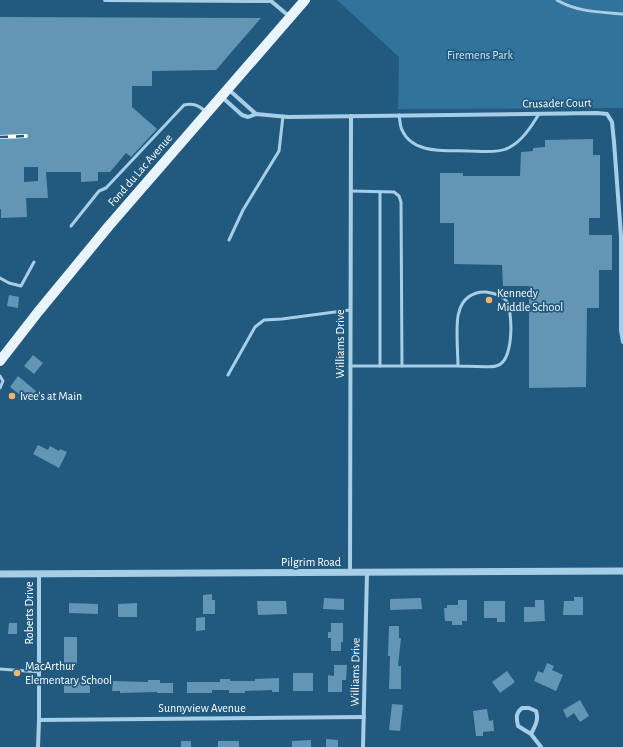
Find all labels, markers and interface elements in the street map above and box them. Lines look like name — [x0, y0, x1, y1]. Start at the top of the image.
park label: Firemens Park — [447, 49, 514, 61]
street label: Crusader Court — [522, 96, 592, 110]
street label: Fond du Lac Avenue — [106, 132, 174, 208]
place label: Kennedy Middle School — [497, 287, 563, 313]
marker: Kennedy Middle School — [484, 295, 494, 305]
street label: Williams Drive — [334, 310, 346, 378]
place label: Ivee's at Main — [20, 390, 82, 402]
marker: Ivee's at Main — [7, 391, 17, 401]
street label: Pilgrim Road — [281, 556, 341, 568]
street label: Roberts Drive — [23, 582, 35, 644]
street label: Williams Drive — [348, 637, 362, 707]
place label: MacArthur Elementary School — [25, 660, 112, 687]
marker: MacArthur Elementary School — [12, 668, 22, 678]
street label: Sunnyview Avenue — [158, 702, 246, 715]

